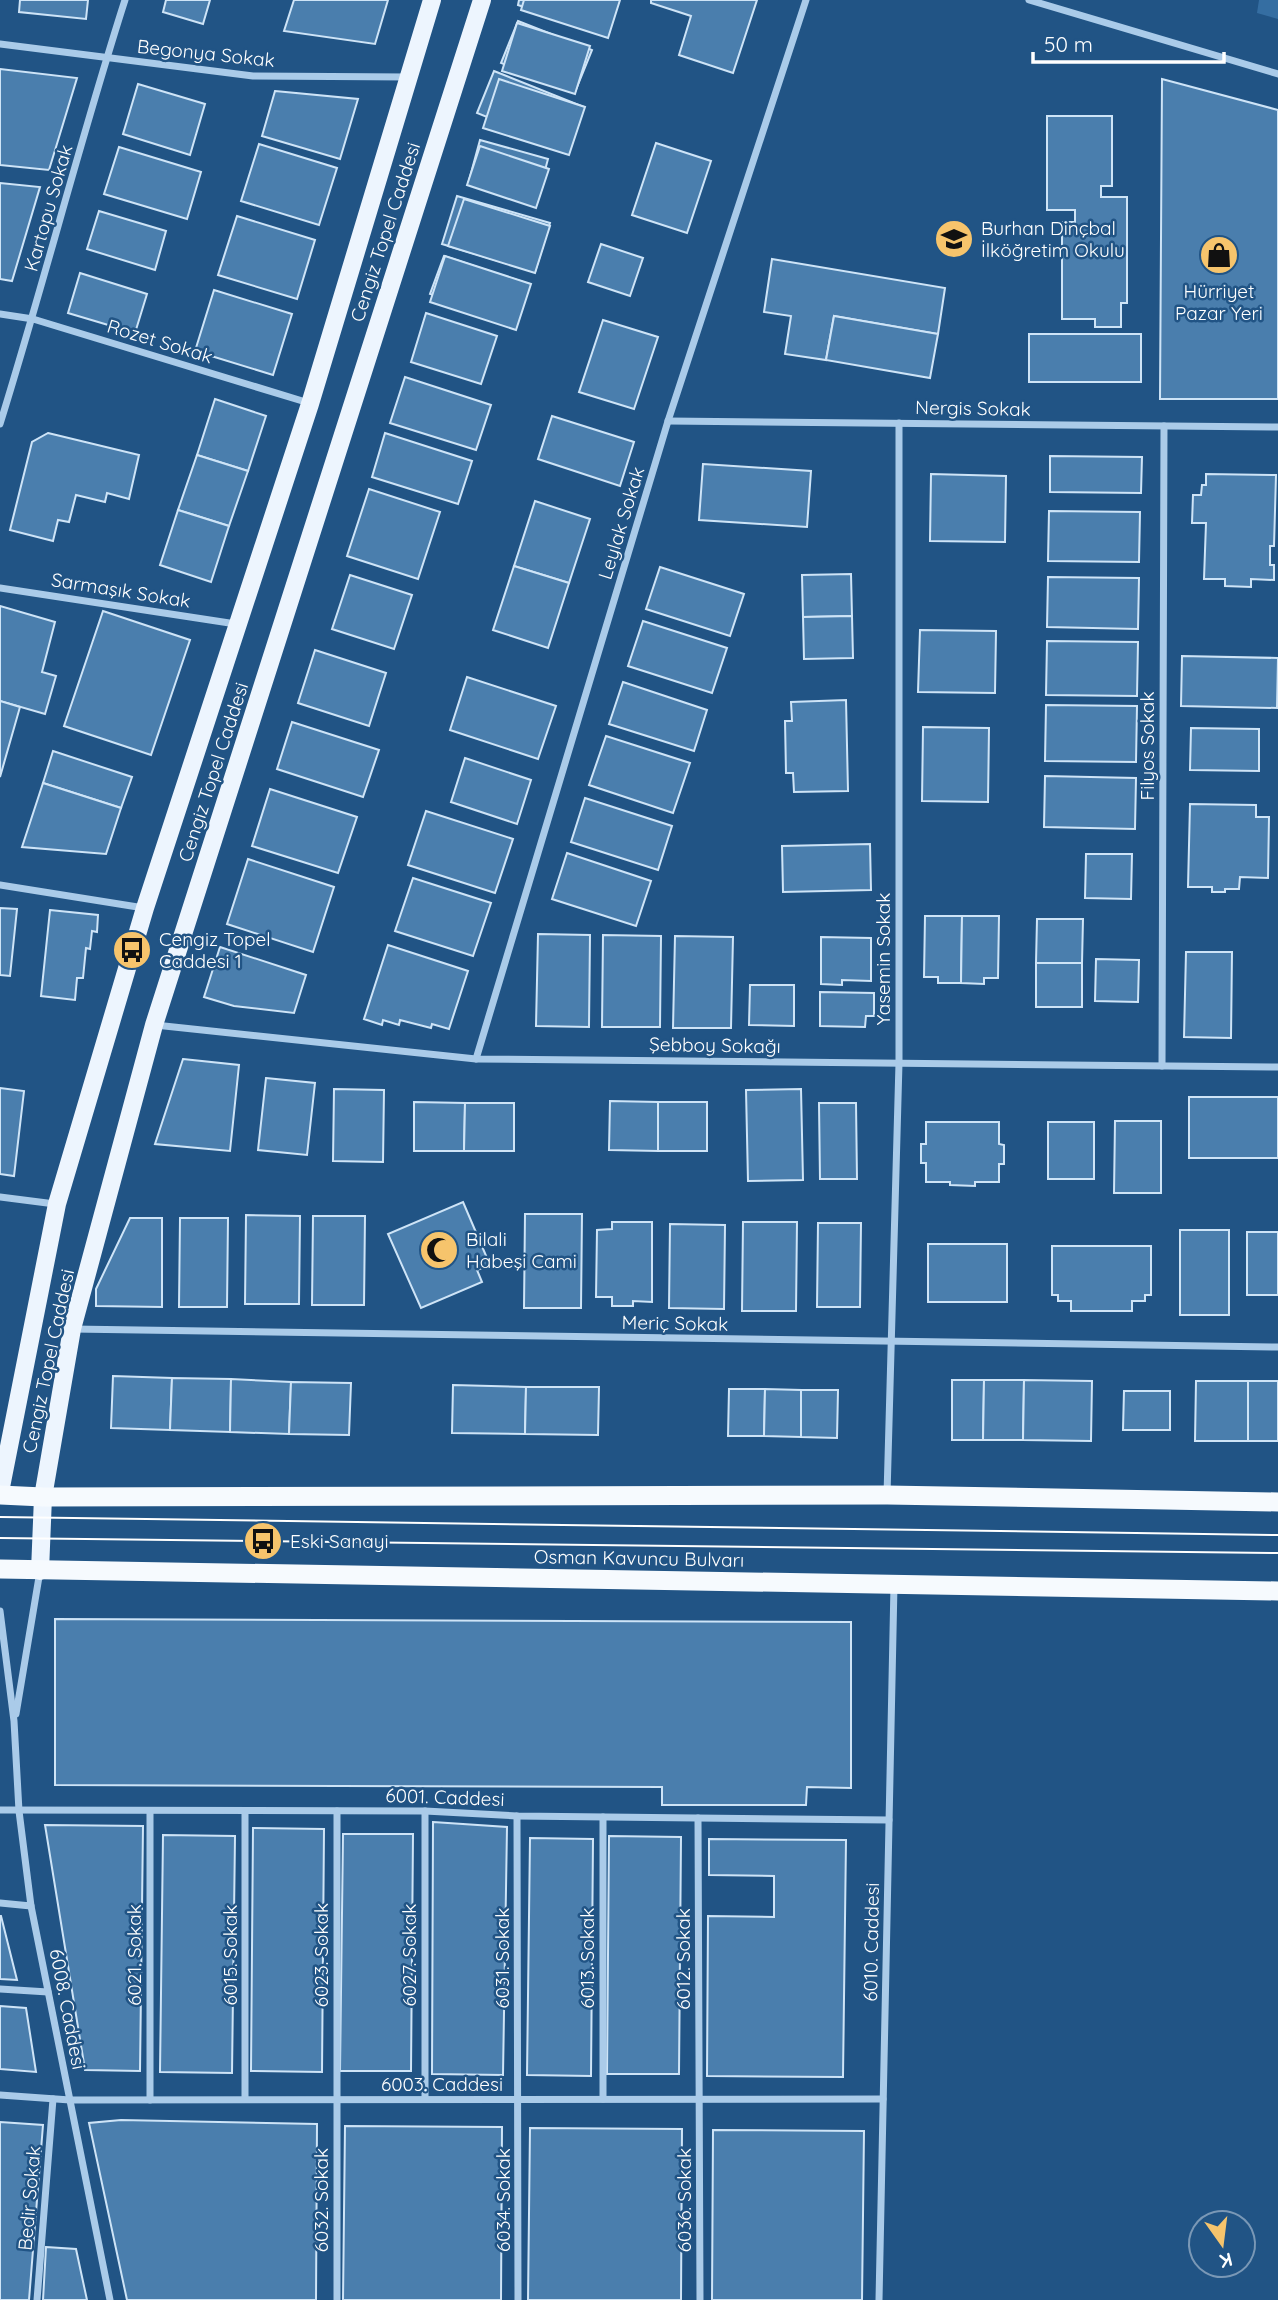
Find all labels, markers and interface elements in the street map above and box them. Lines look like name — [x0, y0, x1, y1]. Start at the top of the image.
scale bar — [1033, 21, 1224, 65]
text: 50 m — [1044, 31, 1093, 57]
street label: Begonya Sokak — [136, 34, 276, 72]
street label: Cengiz Topel Caddesi — [345, 139, 425, 325]
street label: Kartopu Sokak — [18, 142, 78, 274]
place label: Burhan Dinçbal İlköğretim Okulu — [981, 216, 1125, 262]
school or university icon: Burhan Dinçbal İlköğretim Okulu — [933, 218, 975, 260]
shop icon: Hürriyet Pazar Yeri — [1198, 234, 1240, 276]
place label: Hürriyet Pazar Yeri — [1175, 279, 1263, 325]
street label: Rozet Sokak — [104, 314, 216, 368]
street label: Nergis Sokak — [915, 395, 1031, 421]
street label: Leylak Sokak — [592, 464, 650, 582]
street label: Sarmaşık Sokak — [50, 567, 192, 613]
street label: Cengiz Topel Caddesi — [173, 679, 253, 865]
street label: Filyos Sokak — [1135, 691, 1159, 801]
street label: Yasemin Sokak — [871, 893, 895, 1025]
place label: Cengiz Topel Caddesi 1 — [159, 927, 271, 973]
bus stop icon: Cengiz Topel Caddesi 1 — [111, 929, 153, 971]
street label: Şebboy Sokağı — [649, 1032, 781, 1058]
place label: Bilali Habeşi Cami — [466, 1227, 577, 1273]
mosque icon: Bilali Habeşi Cami — [418, 1229, 460, 1271]
street label: Cengiz Topel Caddesi — [17, 1267, 79, 1455]
street label: Meriç Sokak — [621, 1310, 729, 1336]
bus stop icon: Eski Sanayi — [242, 1520, 284, 1562]
place label: Eski Sanayi — [290, 1529, 389, 1553]
street label: Osman Kavuncu Bulvarı — [534, 1544, 744, 1572]
street label: 6001. Caddesi — [385, 1783, 505, 1811]
street label: 6010. Caddesi — [858, 1882, 884, 2002]
street label: 6023. Sokak — [309, 1903, 333, 2007]
street label: 6021. Sokak — [122, 1904, 146, 2006]
street label: 6027. Sokak — [397, 1904, 421, 2006]
street label: 6015. Sokak — [218, 1905, 242, 2006]
street label: 6031. Sokak — [490, 1907, 514, 2009]
street label: 6013. Sokak — [575, 1907, 599, 2009]
street label: 6012. Sokak — [671, 1908, 695, 2010]
street label: 6008. Caddesi — [45, 1947, 91, 2071]
street label: 6003. Caddesi — [381, 2072, 503, 2096]
street label: Bedir Sokak — [12, 2145, 46, 2251]
street label: 6032. Sokak — [309, 2148, 333, 2252]
street label: 6034. Sokak — [491, 2148, 515, 2252]
street label: 6036. Sokak — [672, 2148, 696, 2252]
north arrow — [1187, 2209, 1257, 2279]
text: K — [1217, 2247, 1235, 2274]

